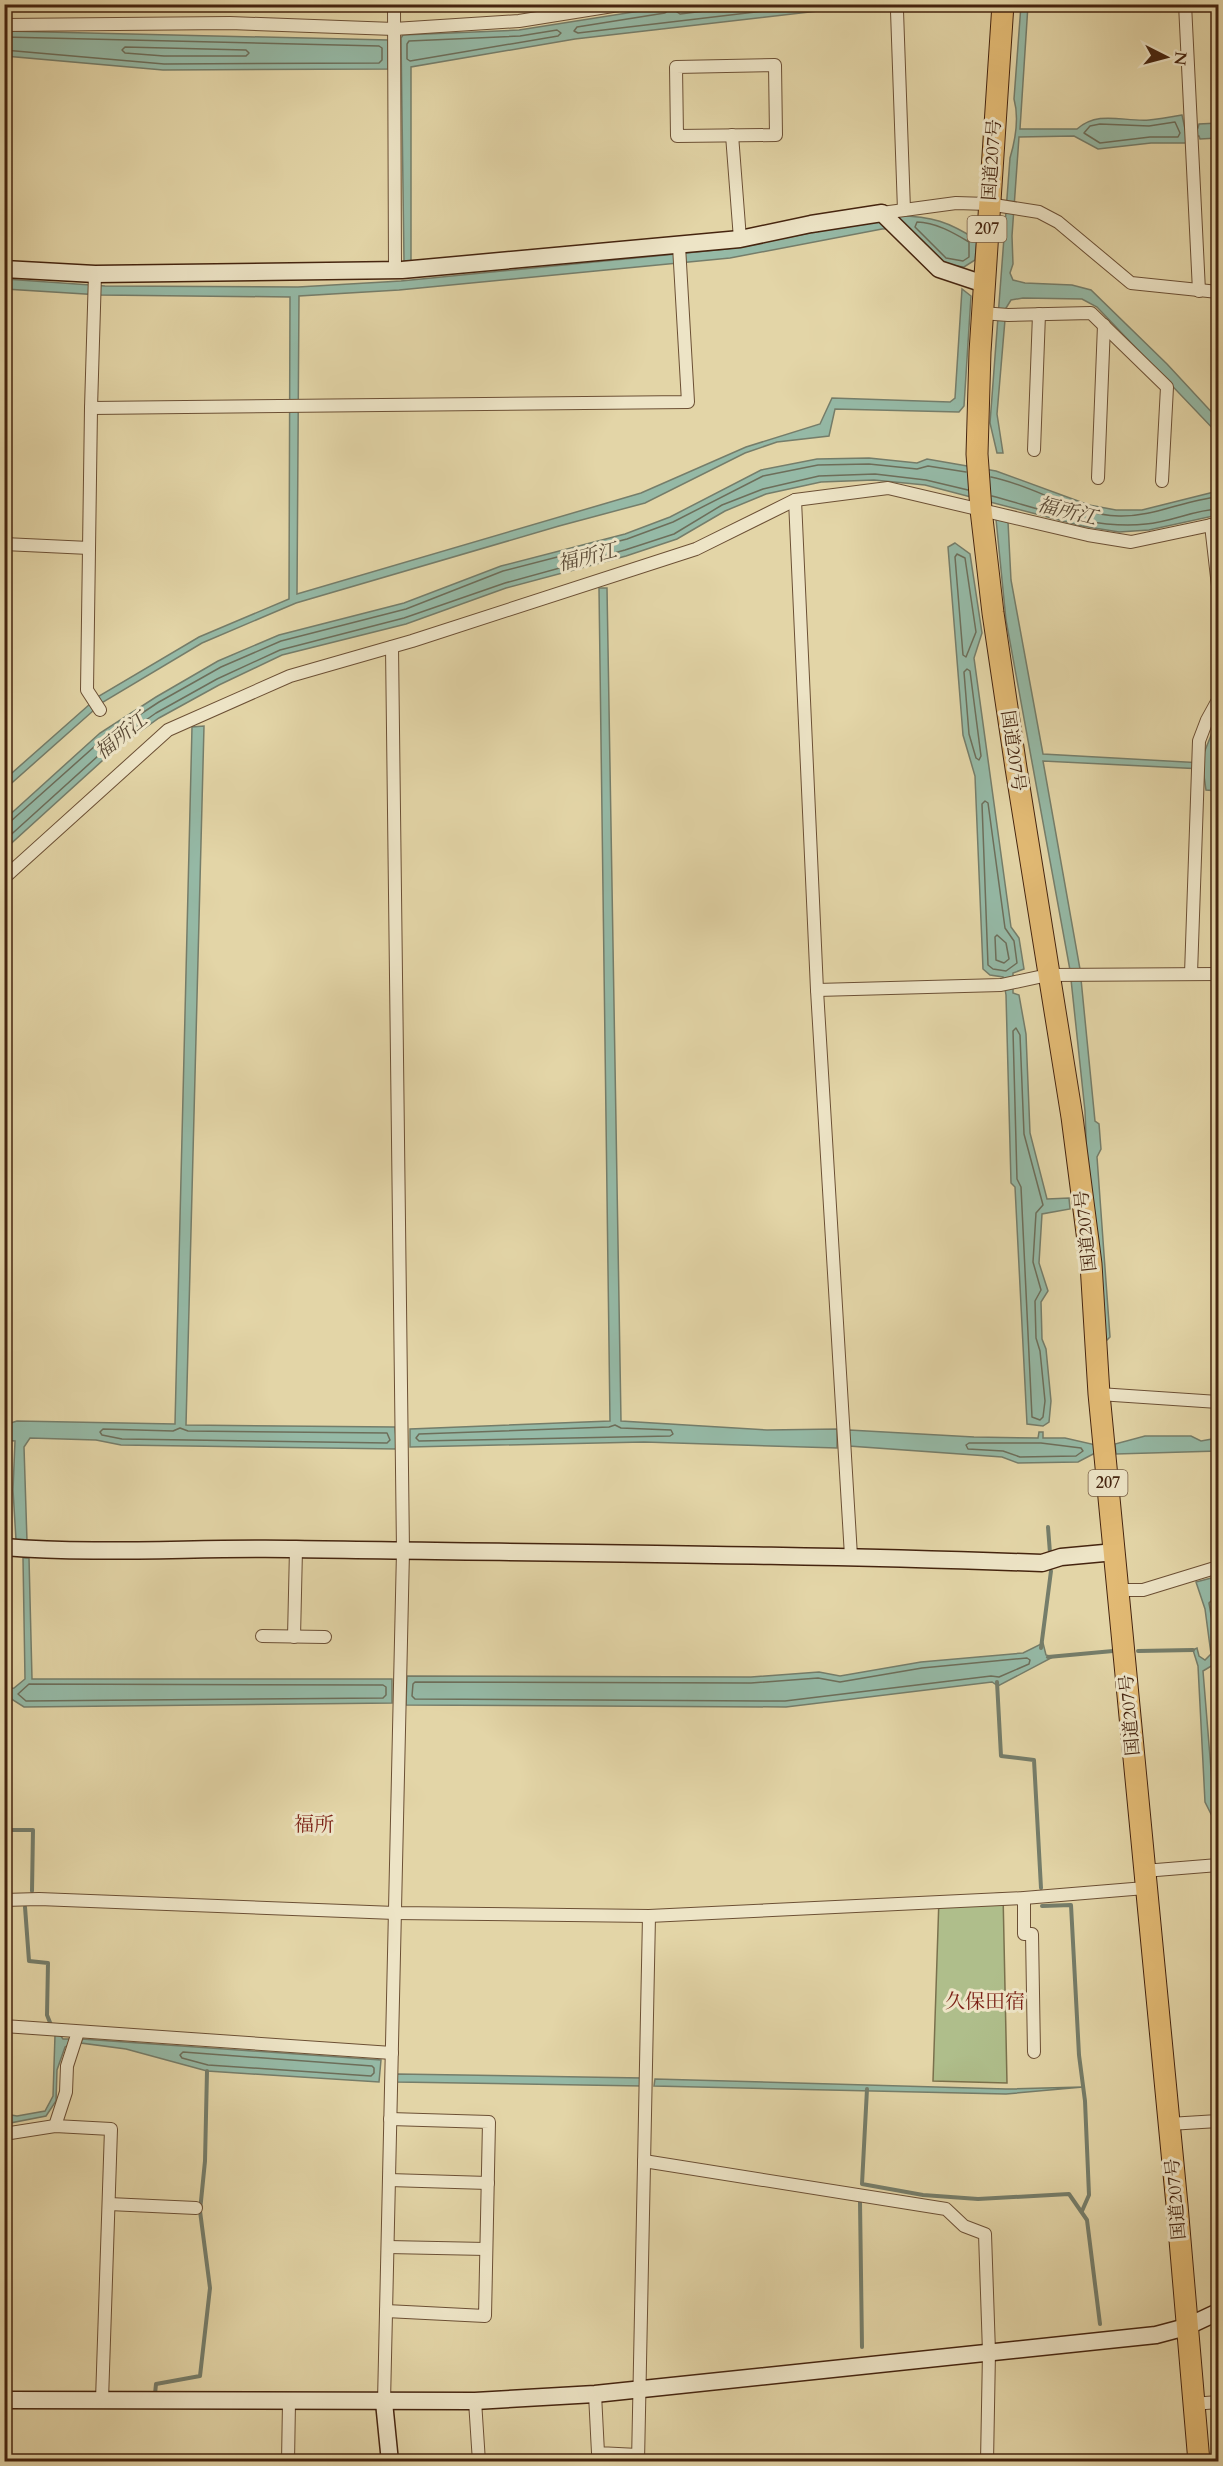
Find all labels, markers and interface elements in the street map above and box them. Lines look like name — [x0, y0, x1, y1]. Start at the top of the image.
north arrow — [1136, 27, 1196, 87]
text: N — [1168, 50, 1192, 67]
street label: 国道207号 — [977, 118, 1007, 202]
road number: 207 — [968, 216, 1006, 242]
water label: 福所江 — [1035, 491, 1102, 532]
water label: 福所江 — [555, 536, 622, 577]
water label: 福所江 — [89, 705, 155, 765]
street label: 国道207号 — [995, 709, 1031, 793]
street label: 国道207号 — [1069, 1189, 1103, 1273]
road number: 207 — [1088, 1470, 1128, 1496]
street label: 国道207号 — [1114, 1673, 1146, 1757]
district label: 福所 — [294, 1811, 334, 1838]
district label: 久保田宿 — [945, 1988, 1025, 2015]
street label: 国道207号 — [1160, 2157, 1192, 2241]

